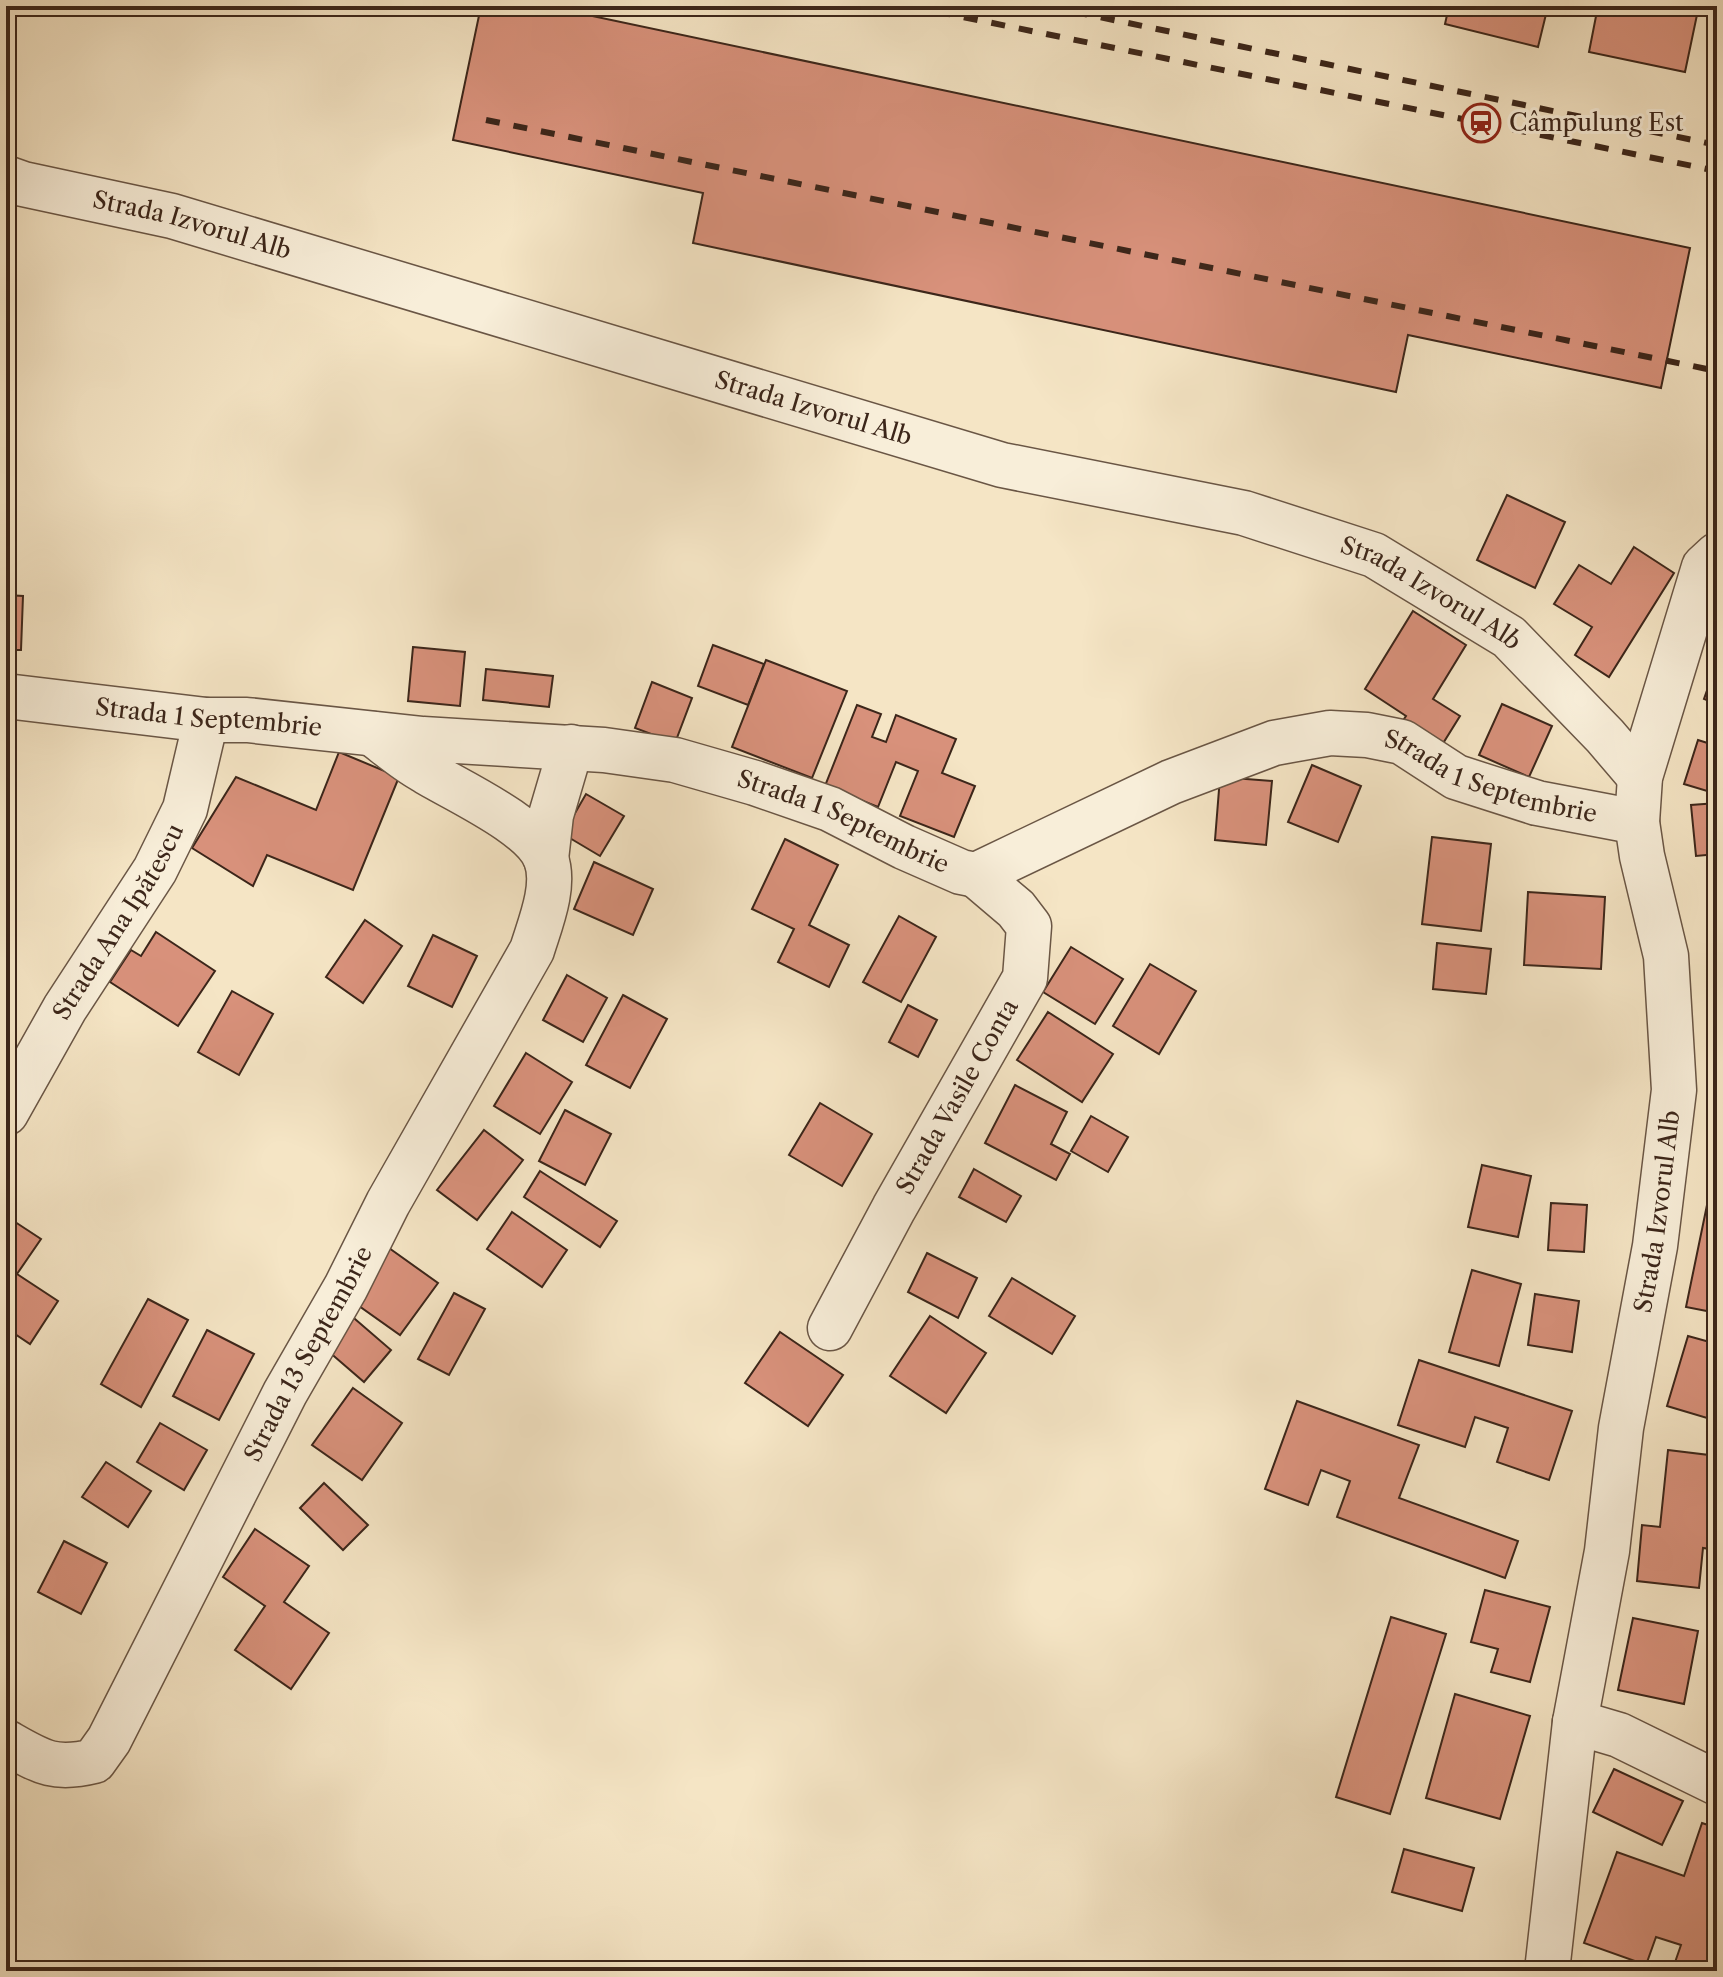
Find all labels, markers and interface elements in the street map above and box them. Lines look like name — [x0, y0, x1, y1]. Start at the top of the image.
station icon: Câmpulung Est — [1460, 102, 1502, 144]
place label: Câmpulung Est — [1509, 108, 1684, 137]
street label: Strada Izvorul Alb — [90, 184, 295, 265]
street label: Strada Izvorul Alb — [711, 365, 916, 451]
street label: Strada Izvorul Alb — [1337, 530, 1528, 655]
street label: Strada 1 Septembrie — [94, 692, 324, 742]
street label: Strada 1 Septembrie — [1382, 724, 1600, 828]
street label: Strada 1 Septembrie — [734, 764, 954, 879]
street label: Strada Ana Ipătescu — [46, 819, 190, 1025]
street label: Strada Vasile Conta — [890, 993, 1024, 1199]
street label: Strada Izvorul Alb — [1628, 1108, 1685, 1315]
street label: Strada 13 Septembrie — [238, 1241, 378, 1466]

